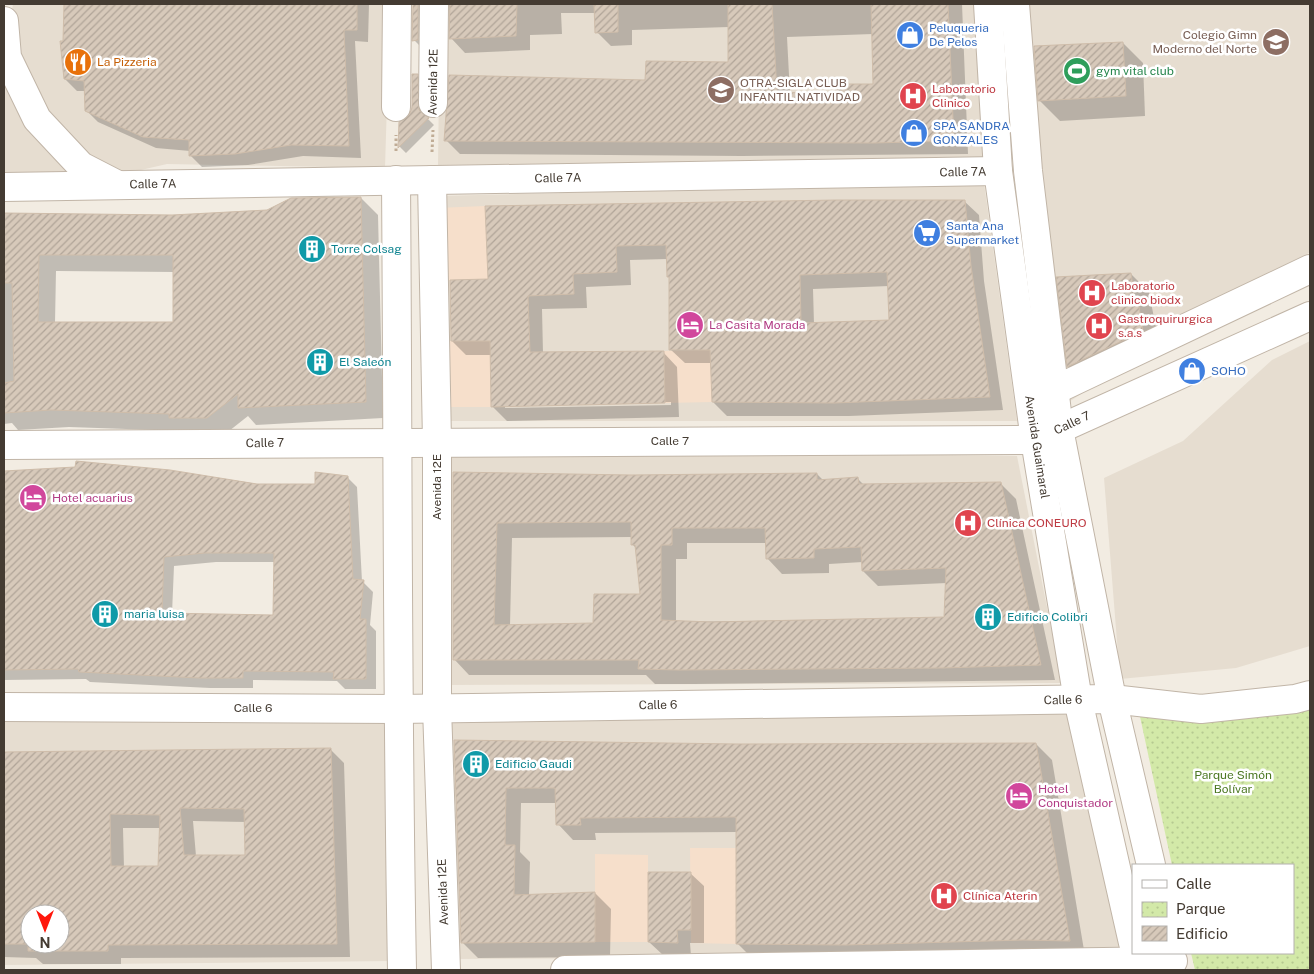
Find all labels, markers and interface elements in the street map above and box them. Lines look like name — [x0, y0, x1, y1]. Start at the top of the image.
shop icon: Peluqueria De Pelos — [895, 20, 925, 50]
place label: Peluqueria De Pelos — [929, 21, 989, 49]
school or university icon: Colegio Gimn Moderno del Norte — [1261, 27, 1291, 57]
place label: Colegio Gimn Moderno del Norte — [1153, 28, 1257, 56]
restaurant icon: La Pizzeria — [63, 47, 93, 77]
street label: Avenida 12E — [425, 49, 441, 115]
place label: La Pizzeria — [97, 55, 157, 69]
sports icon: gym vital club — [1062, 56, 1092, 86]
place label: gym vital club — [1096, 64, 1174, 78]
school or university icon: OTRA-SIGLA CLUB INFANTIL NATIVIDAD — [706, 75, 736, 105]
place label: OTRA-SIGLA CLUB INFANTIL NATIVIDAD — [740, 76, 860, 104]
hospital icon: Laboratorio Clinico — [898, 81, 928, 111]
place label: Laboratorio Clinico — [932, 82, 996, 110]
shop icon: SPA SANDRA GONZALES — [899, 118, 929, 148]
place label: SPA SANDRA GONZALES — [933, 119, 1010, 147]
street label: Calle 7A — [939, 165, 987, 179]
street label: Calle 7A — [534, 171, 582, 185]
street label: Calle 7A — [129, 177, 177, 191]
supermarket icon: Santa Ana Supermarket — [912, 218, 942, 248]
place label: Santa Ana Supermarket — [946, 219, 1019, 247]
building icon: Torre Colsag — [297, 234, 327, 264]
place label: Torre Colsag — [331, 242, 402, 256]
hospital icon: Laboratorio clinico biodx — [1077, 278, 1107, 308]
place label: Laboratorio clinico biodx — [1111, 279, 1181, 307]
hotel icon: La Casita Morada — [675, 310, 705, 340]
hospital icon: Gastroquirurgica s.a.s — [1084, 311, 1114, 341]
place label: Gastroquirurgica s.a.s — [1118, 312, 1212, 340]
place label: La Casita Morada — [709, 318, 806, 332]
building icon: El Saleón — [305, 347, 335, 377]
place label: El Saleón — [339, 355, 391, 369]
shop icon: SOHO — [1177, 356, 1207, 386]
place label: SOHO — [1211, 364, 1246, 378]
street label: Avenida Guaimaral — [1022, 394, 1052, 500]
street label: Calle 7 — [1052, 409, 1092, 437]
street label: Calle 7 — [651, 434, 689, 448]
street label: Calle 7 — [246, 436, 284, 450]
street label: Avenida 12E — [430, 454, 444, 520]
hotel icon: Hotel acuarius — [18, 483, 48, 513]
place label: Hotel acuarius — [52, 491, 133, 505]
hospital icon: Clínica CONEURO — [953, 508, 983, 538]
place label: Clínica CONEURO — [987, 516, 1087, 530]
building icon: maria luisa — [90, 599, 120, 629]
building icon: Edificio Colibri — [973, 602, 1003, 632]
place label: maria luisa — [124, 607, 184, 621]
place label: Edificio Colibri — [1007, 610, 1088, 624]
street label: Calle 6 — [1044, 693, 1082, 707]
street label: Calle 6 — [639, 698, 677, 712]
street label: Calle 6 — [234, 701, 272, 715]
building icon: Edificio Gaudi — [461, 749, 491, 779]
place label: Edificio Gaudi — [495, 757, 572, 771]
park label: Parque Simón Bolívar — [1194, 768, 1272, 796]
hotel icon: Hotel Conquistador — [1004, 781, 1034, 811]
place label: Hotel Conquistador — [1038, 782, 1113, 810]
street label: Avenida 12E — [435, 858, 451, 926]
legend — [1132, 864, 1294, 954]
text: Calle — [1176, 875, 1212, 892]
hospital icon: Clínica Aterin — [929, 881, 959, 911]
place label: Clínica Aterin — [963, 889, 1038, 903]
text: Parque — [1176, 900, 1226, 917]
north arrow — [20, 904, 70, 954]
text: Edificio — [1176, 925, 1228, 942]
text: N — [40, 934, 50, 950]

